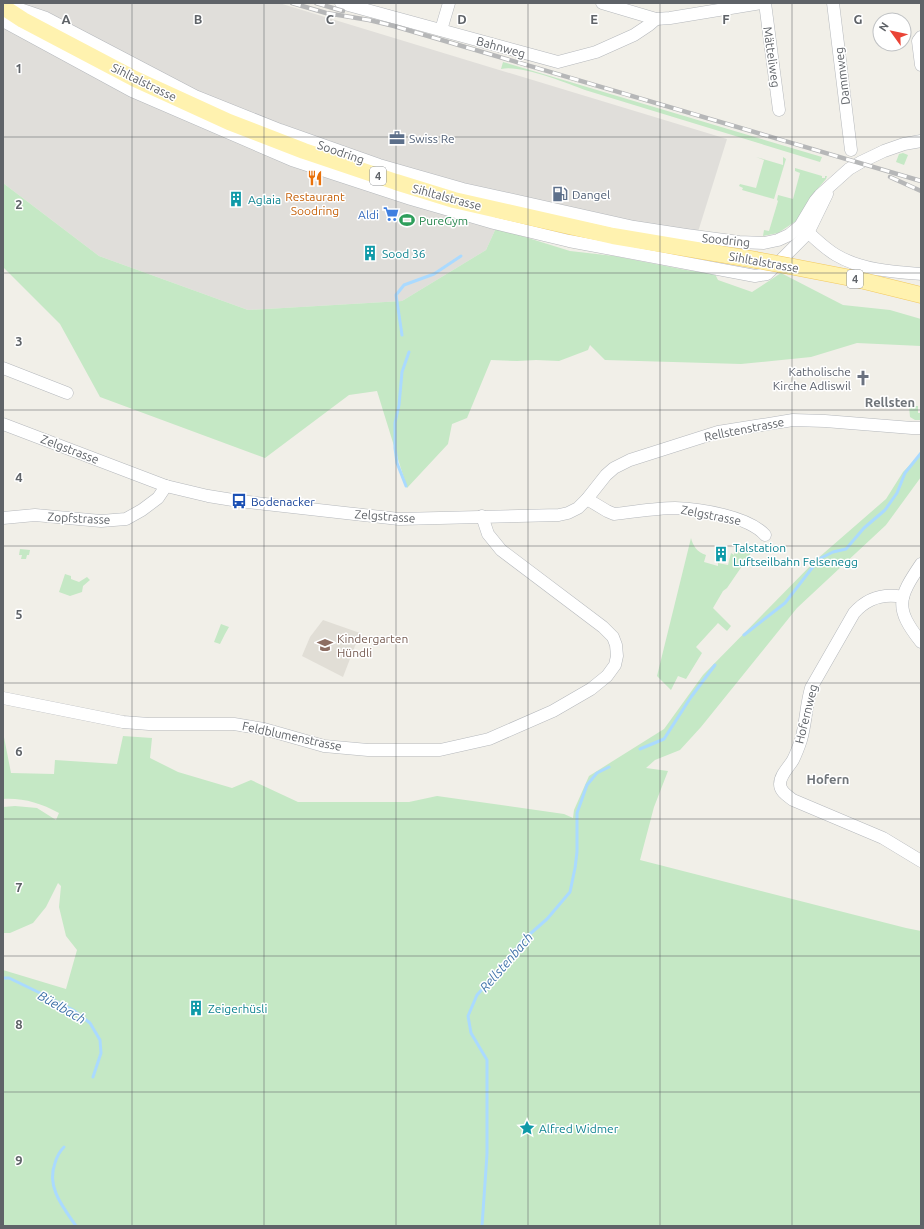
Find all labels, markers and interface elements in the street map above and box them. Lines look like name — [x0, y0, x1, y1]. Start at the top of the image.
text: A — [61, 12, 71, 26]
text: B — [194, 12, 203, 26]
text: C — [326, 12, 335, 26]
text: D — [457, 12, 467, 26]
text: E — [590, 12, 598, 26]
text: F — [722, 12, 730, 26]
text: G — [854, 12, 863, 26]
north arrow — [872, 12, 912, 52]
text: N — [876, 20, 891, 33]
street label: Mätteliweg — [761, 26, 783, 88]
street label: Bahnweg — [475, 34, 527, 60]
street label: Dammweg — [832, 46, 852, 106]
text: 1 — [15, 61, 23, 75]
street label: Sihltalstrasse — [109, 61, 179, 103]
office icon: Swiss Re — [388, 129, 406, 147]
place label: Swiss Re — [409, 132, 455, 145]
street label: Soodring — [316, 138, 366, 166]
road number: 4 — [370, 167, 386, 185]
restaurant icon: Restaurant Soodring — [306, 169, 324, 187]
street label: Sihltalstrasse — [411, 182, 483, 212]
fuel station icon: Dangel — [551, 185, 569, 203]
place label: Dangel — [572, 188, 610, 201]
building icon: Aglaia — [227, 190, 245, 208]
place label: Restaurant Soodring — [285, 190, 345, 217]
place label: Aglaia — [248, 193, 281, 206]
text: 2 — [15, 197, 23, 211]
supermarket icon: Aldi — [382, 205, 400, 223]
place label: Aldi — [358, 208, 379, 221]
sports icon: PureGym — [398, 211, 416, 229]
place label: PureGym — [419, 214, 468, 227]
street label: Soodring — [701, 231, 751, 249]
building icon: Sood 36 — [361, 244, 379, 262]
place label: Sood 36 — [382, 247, 426, 260]
street label: Sihltalstrasse — [728, 249, 800, 275]
road number: 4 — [847, 270, 863, 288]
text: 3 — [15, 334, 23, 348]
place label: Katholische Kirche Adliswil — [773, 365, 851, 392]
church icon: Katholische Kirche Adliswil — [854, 369, 872, 387]
district label: Rellsten — [865, 395, 915, 409]
street label: Rellstenstrasse — [703, 415, 785, 443]
street label: Zelgstrasse — [39, 432, 101, 466]
text: 4 — [15, 470, 23, 484]
bus stop icon: Bodenacker — [230, 492, 248, 510]
place label: Bodenacker — [251, 495, 315, 508]
street label: Zelgstrasse — [680, 503, 742, 527]
street label: Zelgstrasse — [354, 507, 416, 525]
street label: Zopfstrasse — [47, 510, 111, 526]
place label: Talstation Luftseilbahn Felsenegg — [733, 541, 858, 568]
building icon: Talstation Luftseilbahn Felsenegg — [712, 545, 730, 563]
text: 5 — [15, 607, 23, 621]
place label: Kindergarten Hündli — [337, 632, 408, 659]
school or university icon: Kindergarten Hündli — [316, 636, 334, 654]
street label: Hofernweg — [792, 683, 820, 745]
street label: Feldblumenstrasse — [241, 719, 343, 753]
text: 6 — [15, 744, 23, 758]
district label: Hofern — [807, 772, 849, 786]
text: 7 — [15, 880, 23, 894]
water label: Rellstenbach — [477, 930, 535, 994]
water label: Büelbach — [36, 988, 88, 1026]
building icon: Zeigerhüsli — [187, 999, 205, 1017]
place label: Zeigerhüsli — [208, 1002, 267, 1015]
text: 8 — [15, 1017, 23, 1031]
place icon: Alfred Widmer — [518, 1119, 536, 1137]
place label: Alfred Widmer — [539, 1122, 619, 1135]
text: 9 — [15, 1153, 23, 1167]

